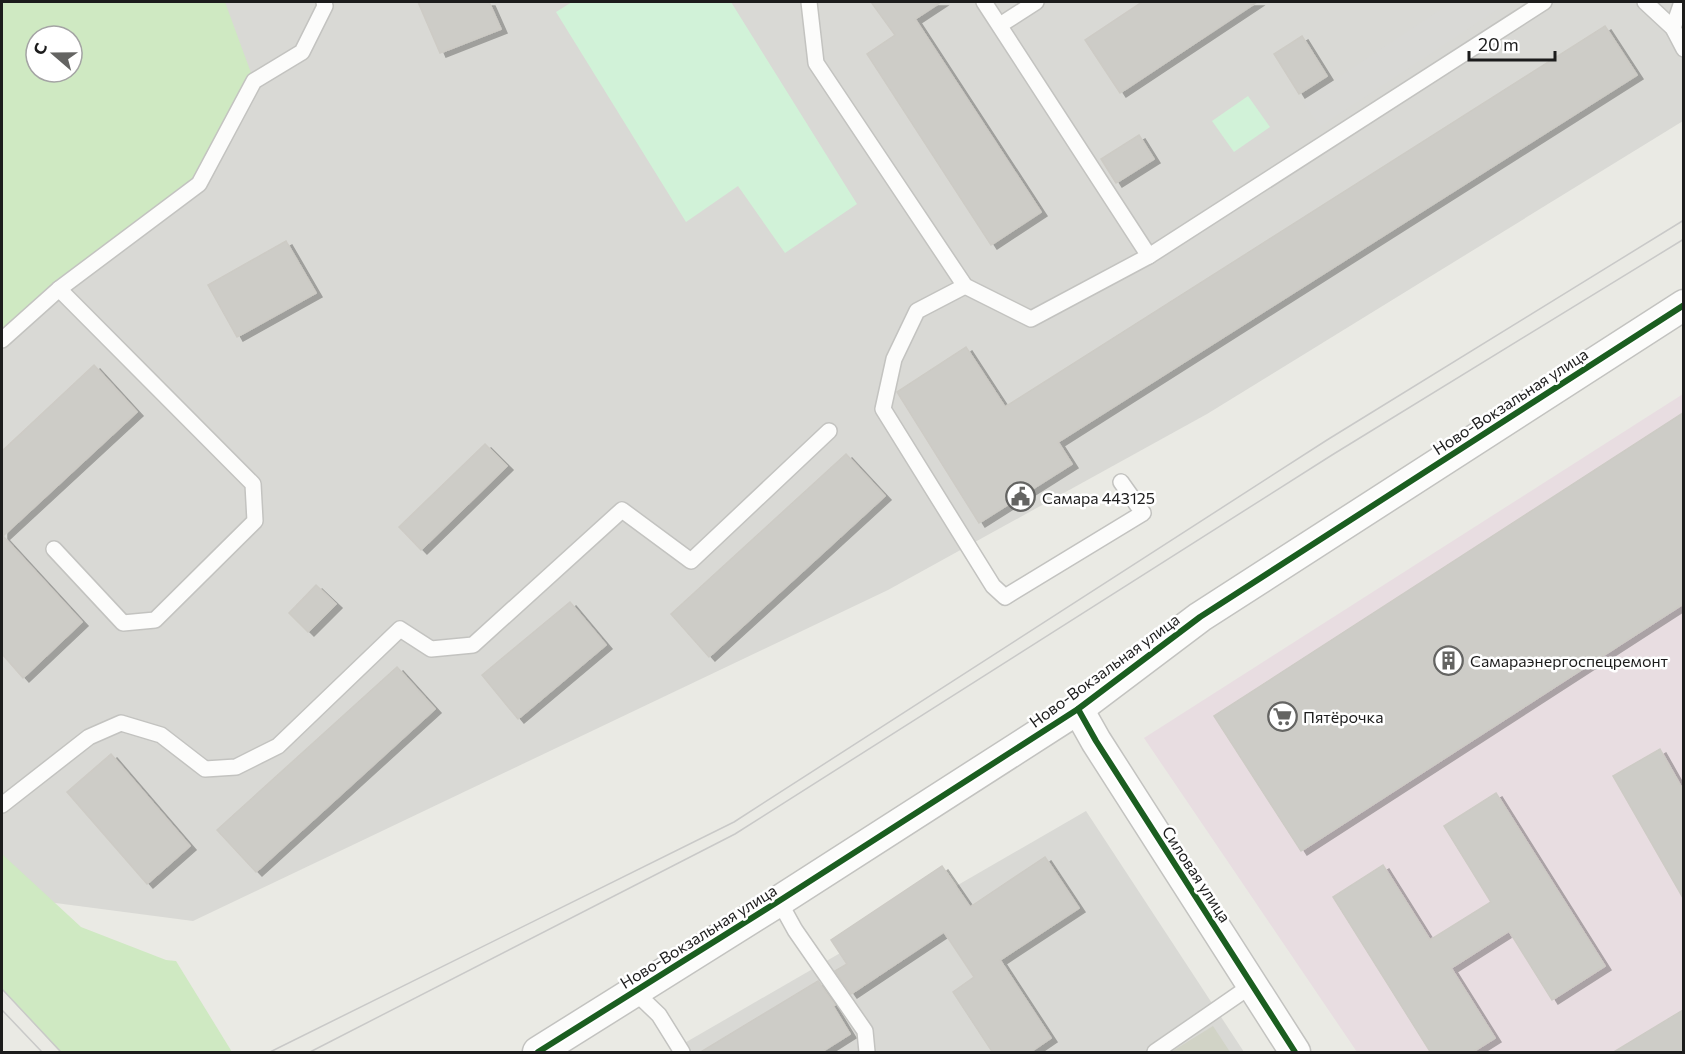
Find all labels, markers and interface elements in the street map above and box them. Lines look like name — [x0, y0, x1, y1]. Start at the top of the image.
north arrow — [24, 24, 84, 84]
scale bar — [1469, 24, 1554, 62]
text: 20 m — [1478, 33, 1519, 55]
text: С — [29, 40, 50, 57]
street label: Ново-Вокзальная улица — [1429, 344, 1591, 458]
public building icon: Самара 443125 — [1005, 481, 1037, 513]
place label: Самара 443125 — [1042, 488, 1155, 507]
street label: Ново-Вокзальная улица — [1025, 609, 1183, 731]
building icon: Самараэнергоспецремонт — [1433, 644, 1465, 676]
place label: Самараэнергоспецремонт — [1470, 651, 1669, 670]
supermarket icon: Пятёрочка — [1266, 700, 1298, 732]
place label: Пятёрочка — [1303, 707, 1383, 726]
street label: Силовая улица — [1159, 822, 1235, 926]
street label: Ново-Вокзальная улица — [616, 880, 780, 992]

